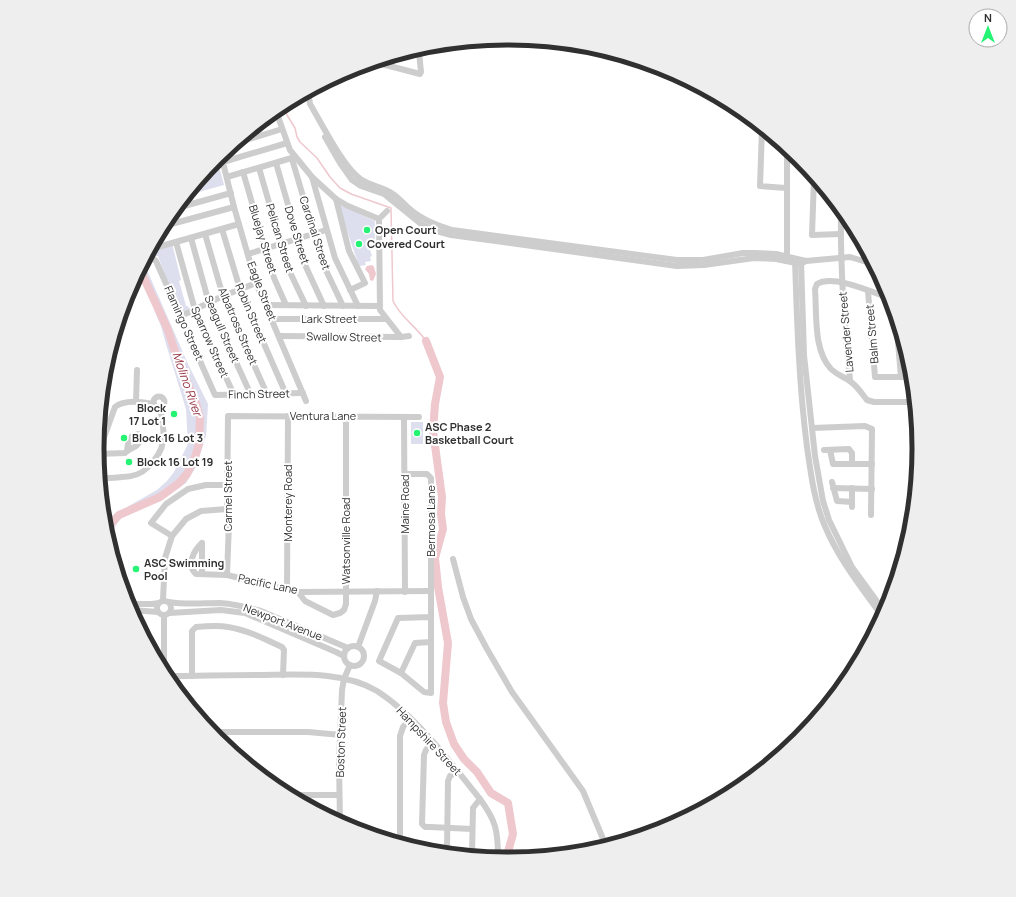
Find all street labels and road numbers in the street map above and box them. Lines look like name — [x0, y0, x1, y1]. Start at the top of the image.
street label: Cardinal Street — [296, 194, 334, 272]
street label: Pelican Street — [263, 202, 298, 274]
street label: Bluejay Street — [246, 203, 281, 275]
street label: Dove Street — [282, 204, 313, 266]
street label: Eagle Street — [244, 259, 281, 323]
street label: Robin Street — [232, 281, 271, 345]
street label: Flamingo Street — [161, 283, 208, 362]
street label: Albatross Street — [215, 285, 262, 367]
street label: Lavender Street — [834, 291, 857, 373]
street label: Seagull Street — [202, 293, 243, 365]
street label: Sparrow Street — [188, 304, 233, 380]
street label: Balm Street — [861, 304, 882, 364]
street label: Lark Street — [301, 311, 357, 326]
street label: Swallow Street — [306, 328, 382, 345]
street label: Finch Street — [228, 385, 290, 402]
street label: Ventura Lane — [290, 408, 357, 423]
street label: Carmel Street — [220, 461, 235, 531]
street label: Monterey Road — [280, 464, 295, 542]
street label: Maine Road — [397, 474, 412, 534]
street label: Bermosa Lane — [423, 485, 438, 557]
street label: Watsonville Road — [338, 497, 353, 585]
street label: Pacific Lane — [237, 570, 300, 597]
street label: Newport Avenue — [242, 600, 325, 644]
street label: Hampshire Street — [393, 703, 465, 778]
street label: Boston Street — [332, 706, 349, 778]

